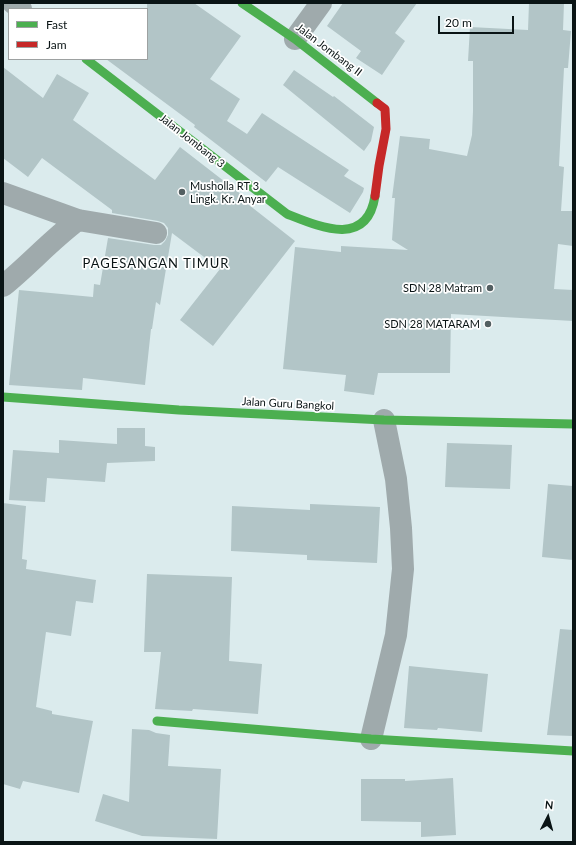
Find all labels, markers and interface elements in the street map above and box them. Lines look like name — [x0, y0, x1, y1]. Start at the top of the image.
legend — [8, 8, 148, 60]
scale bar — [440, 8, 516, 34]
text: 20 m — [445, 15, 472, 30]
text: Fast — [46, 17, 67, 32]
street label: Jalan Jombang II — [293, 21, 365, 79]
text: Jam — [46, 37, 67, 52]
street label: Jalan Jombang 3 — [157, 111, 227, 171]
place label: Musholla RT 3 Lingk. Kr. Anyar — [190, 179, 266, 205]
marker: Musholla RT 3 Lingk. Kr. Anyar — [177, 187, 187, 197]
district label: PAGESANGAN TIMUR — [83, 256, 229, 272]
place label: SDN 28 Matram — [403, 281, 482, 295]
marker: SDN 28 Matram — [485, 283, 495, 293]
place label: SDN 28 MATARAM — [384, 317, 480, 331]
marker: SDN 28 MATARAM — [483, 319, 493, 329]
street label: Jalan Guru Bangkol — [242, 395, 334, 413]
north arrow — [528, 797, 568, 837]
text: N — [544, 798, 554, 811]

